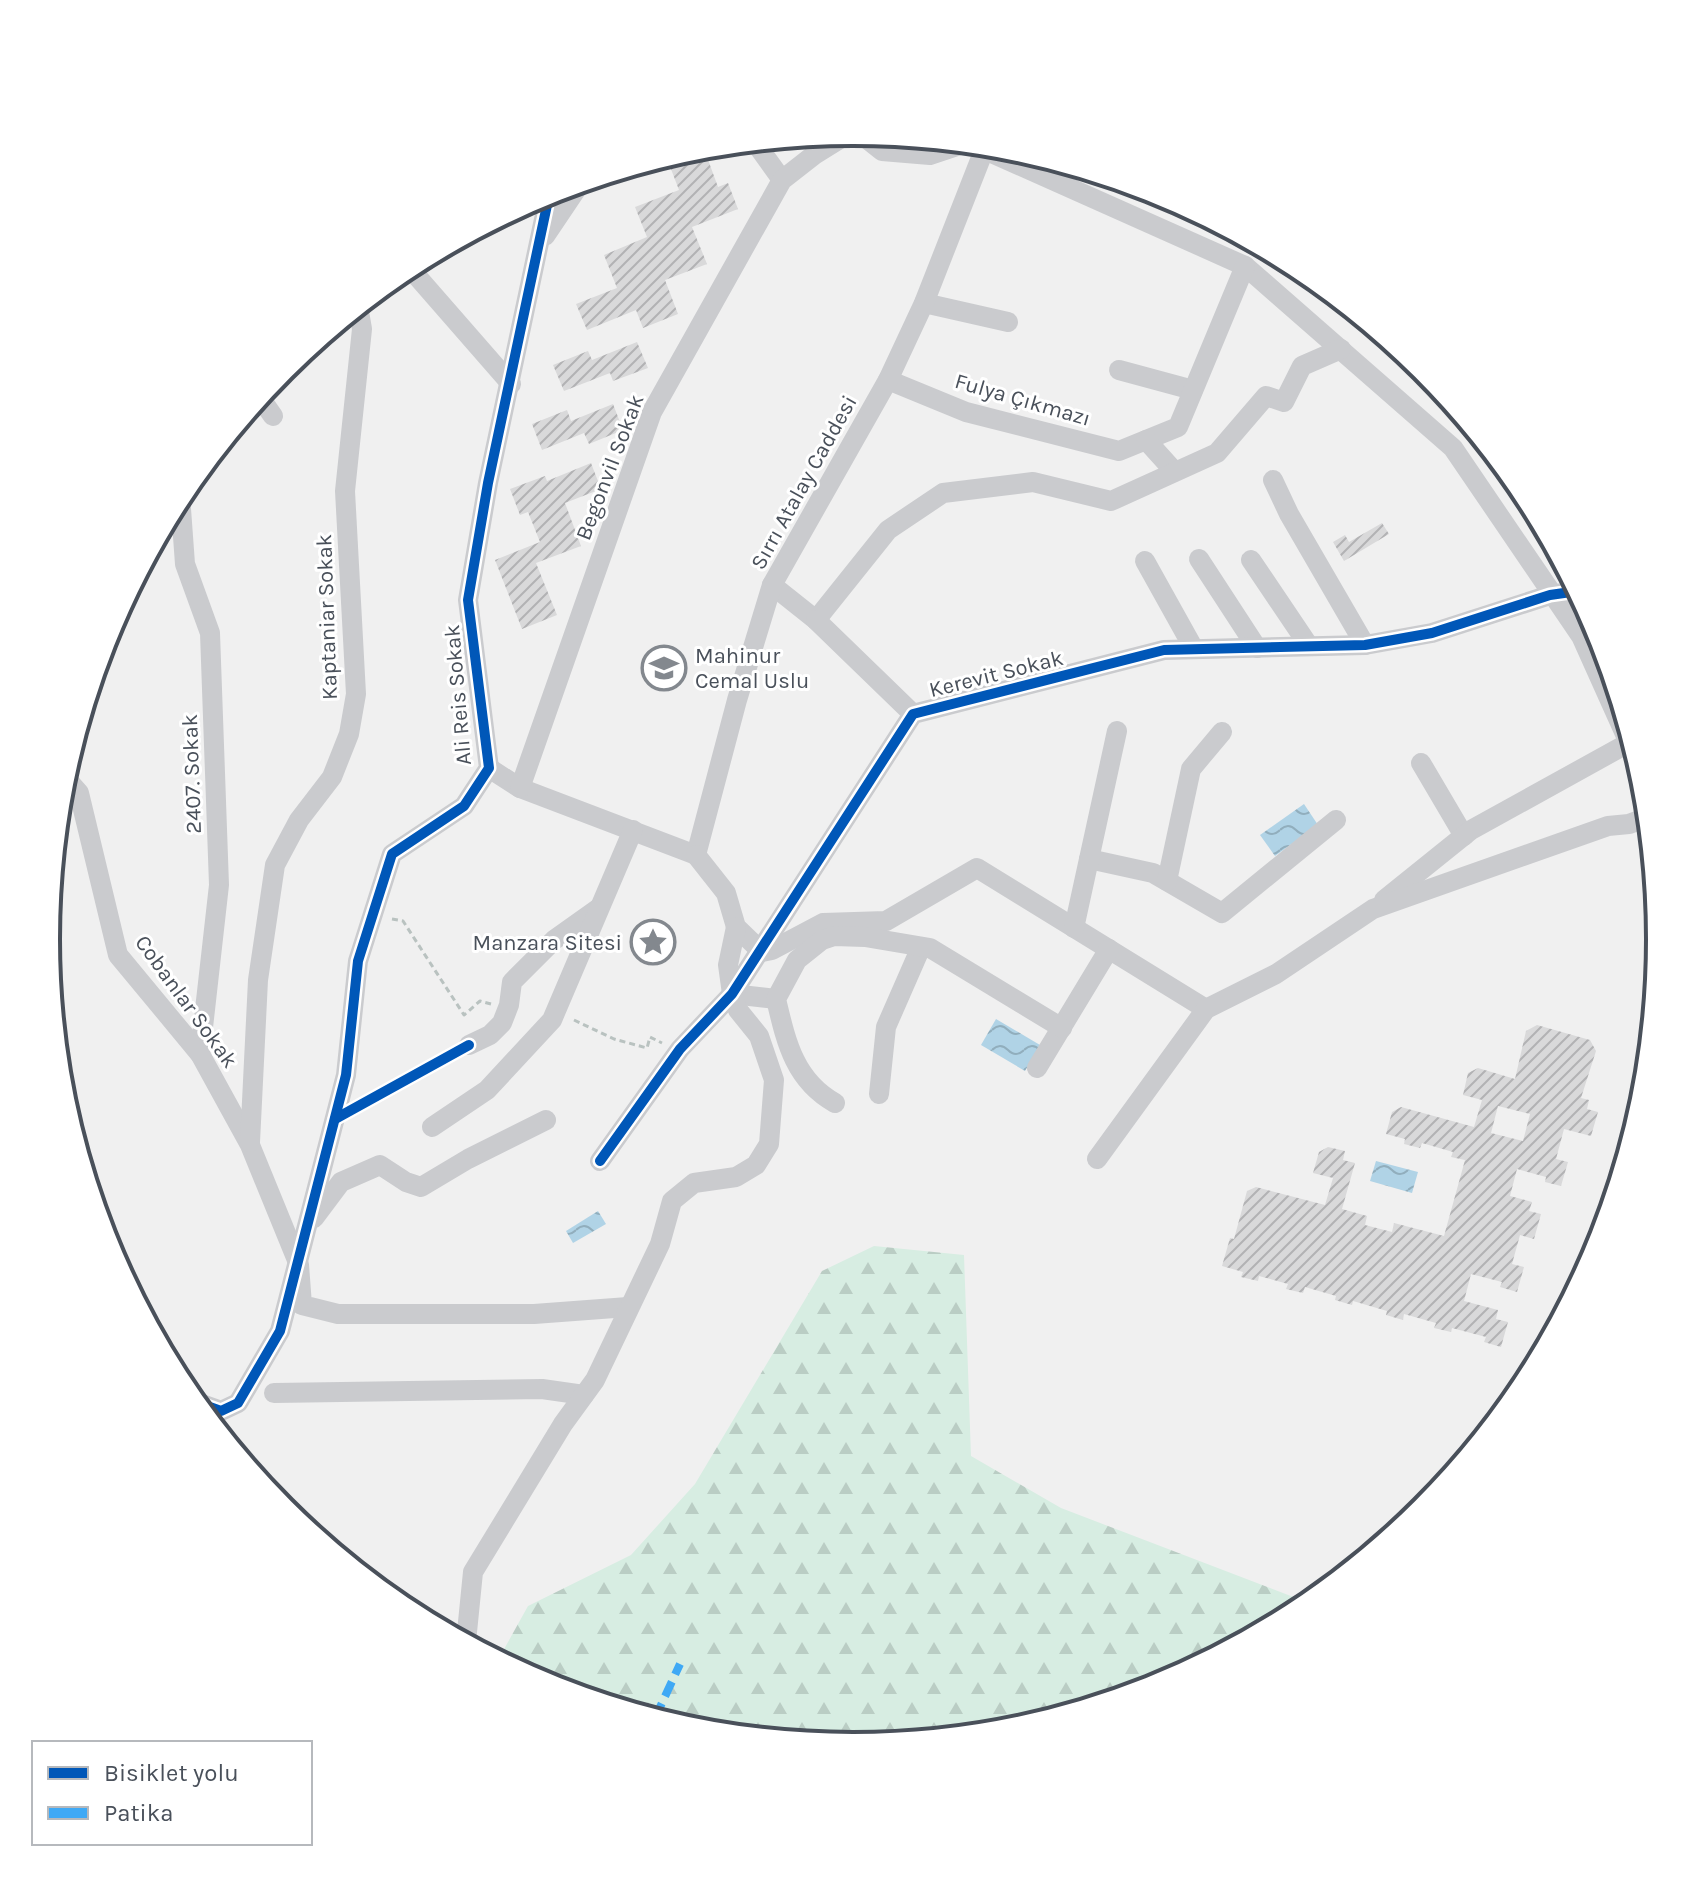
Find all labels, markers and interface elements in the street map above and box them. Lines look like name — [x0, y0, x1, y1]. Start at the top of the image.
street label: Fulya Çıkmazı — [952, 368, 1094, 432]
street label: Begonvil Sokak — [570, 391, 650, 544]
street label: Sırrı Atalay Caddesi — [745, 391, 863, 574]
street label: Kaptaniar Sokak — [311, 534, 343, 700]
street label: Ali Reis Sokak — [439, 624, 477, 766]
place label: Mahinur Cemal Uslu — [695, 643, 809, 694]
school or university icon: Mahinur Cemal Uslu — [640, 644, 688, 692]
street label: Kerevit Sokak — [927, 645, 1066, 703]
street label: 2407. Sokak — [177, 714, 207, 834]
place icon: Manzara Sitesi — [629, 918, 677, 966]
street label: Cobanlar Sokak — [129, 930, 243, 1073]
place label: Manzara Sitesi — [473, 930, 622, 956]
legend — [32, 1741, 312, 1845]
text: Bisiklet yolu — [104, 1759, 239, 1787]
text: Patika — [104, 1799, 173, 1827]

